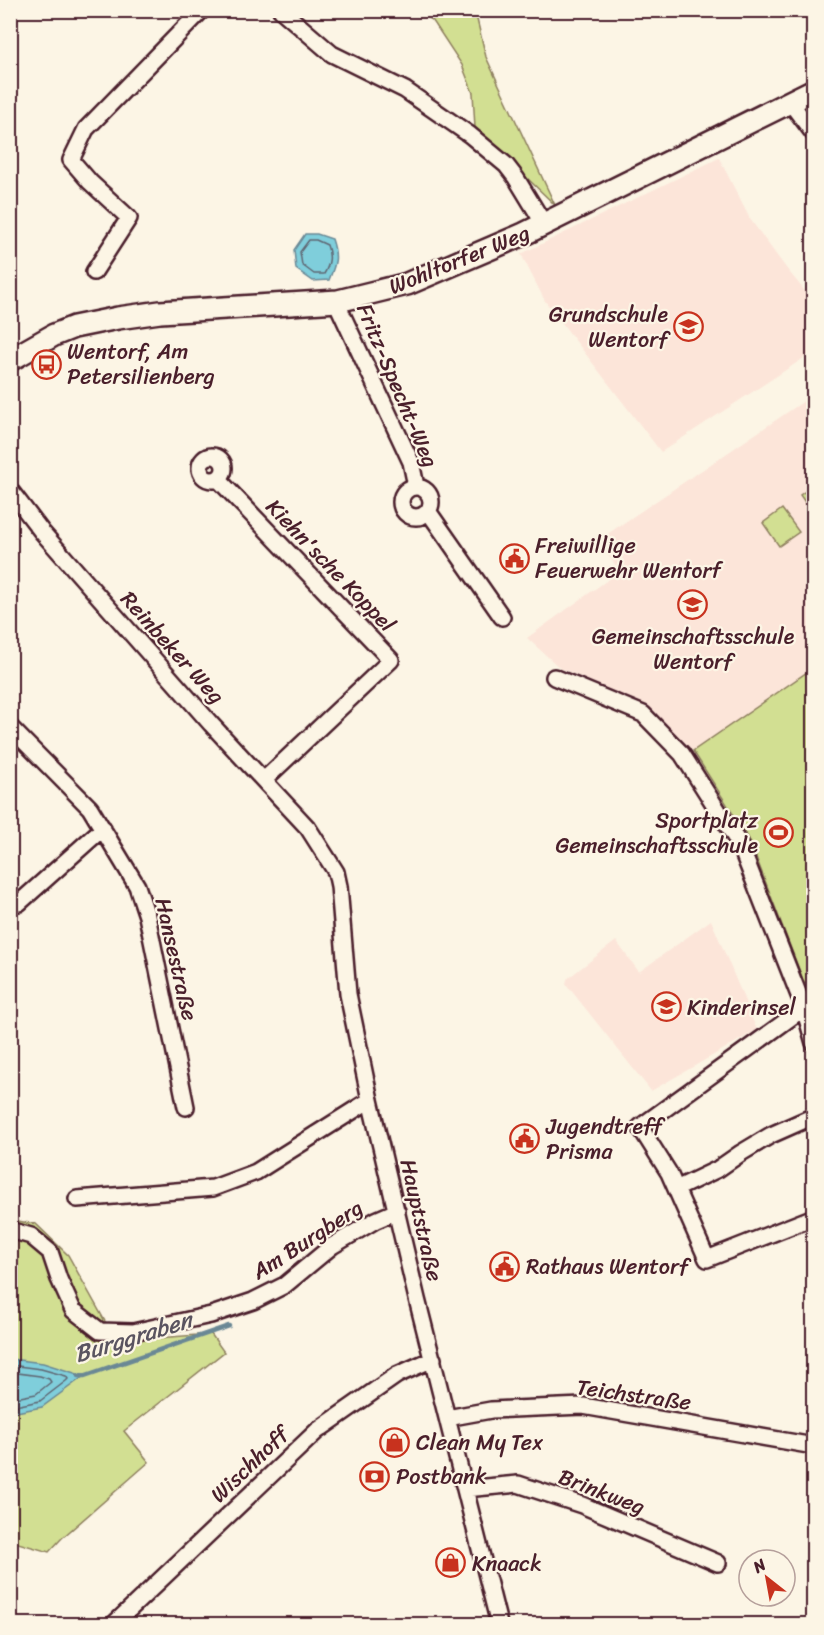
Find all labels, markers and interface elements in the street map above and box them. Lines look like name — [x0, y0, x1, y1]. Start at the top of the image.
street label: Wohltorfer Weg — [383, 213, 536, 306]
place label: Grundschule Wentorf — [549, 295, 671, 359]
street label: Fritz-Specht-Weg — [345, 297, 450, 473]
school or university icon: Grundschule Wentorf — [673, 311, 705, 343]
place label: Wentorf, Am Petersilienberg — [67, 332, 215, 396]
bus stop icon: Wentorf, Am Petersilienberg — [30, 348, 62, 380]
street label: Kiehn'sche Koppel — [256, 489, 406, 642]
place label: Freiwillige Feuerwehr Wentorf — [535, 526, 723, 590]
public building icon: Freiwillige Feuerwehr Wentorf — [498, 542, 530, 574]
street label: Reinbeker Weg — [111, 582, 235, 713]
school or university icon: Gemeinschaftsschule Wentorf — [677, 588, 709, 620]
place label: Gemeinschaftsschule Wentorf — [592, 617, 795, 681]
place label: Sportplatz Gemeinschaftsschule — [555, 801, 759, 865]
sports icon: Sportplatz Gemeinschaftsschule — [763, 817, 795, 849]
street label: Hansestraße — [143, 894, 210, 1024]
place label: Kinderinsel — [687, 988, 797, 1027]
school or university icon: Kinderinsel — [650, 991, 682, 1023]
place label: Jugendtreff Prisma — [545, 1107, 666, 1171]
public building icon: Jugendtreff Prisma — [509, 1123, 541, 1155]
street label: Hauptstraße — [388, 1155, 455, 1285]
street label: Am Burgberg — [243, 1189, 371, 1291]
place label: Rathaus Wentorf — [526, 1247, 692, 1286]
public building icon: Rathaus Wentorf — [489, 1250, 521, 1282]
water label: Burggraben — [69, 1298, 200, 1375]
street label: Teichstraße — [574, 1367, 694, 1422]
street label: Wischhoff — [201, 1414, 301, 1512]
place label: Clean My Tex — [416, 1423, 544, 1462]
shop icon: Clean My Tex — [379, 1426, 411, 1458]
place label: Postbank — [396, 1457, 487, 1496]
street label: Brinkweg — [553, 1457, 651, 1526]
bank icon: Postbank — [359, 1460, 391, 1492]
place label: Knaack — [472, 1544, 542, 1583]
shop icon: Knaack — [435, 1547, 467, 1579]
north arrow — [737, 1548, 797, 1608]
text: N — [746, 1550, 773, 1581]

